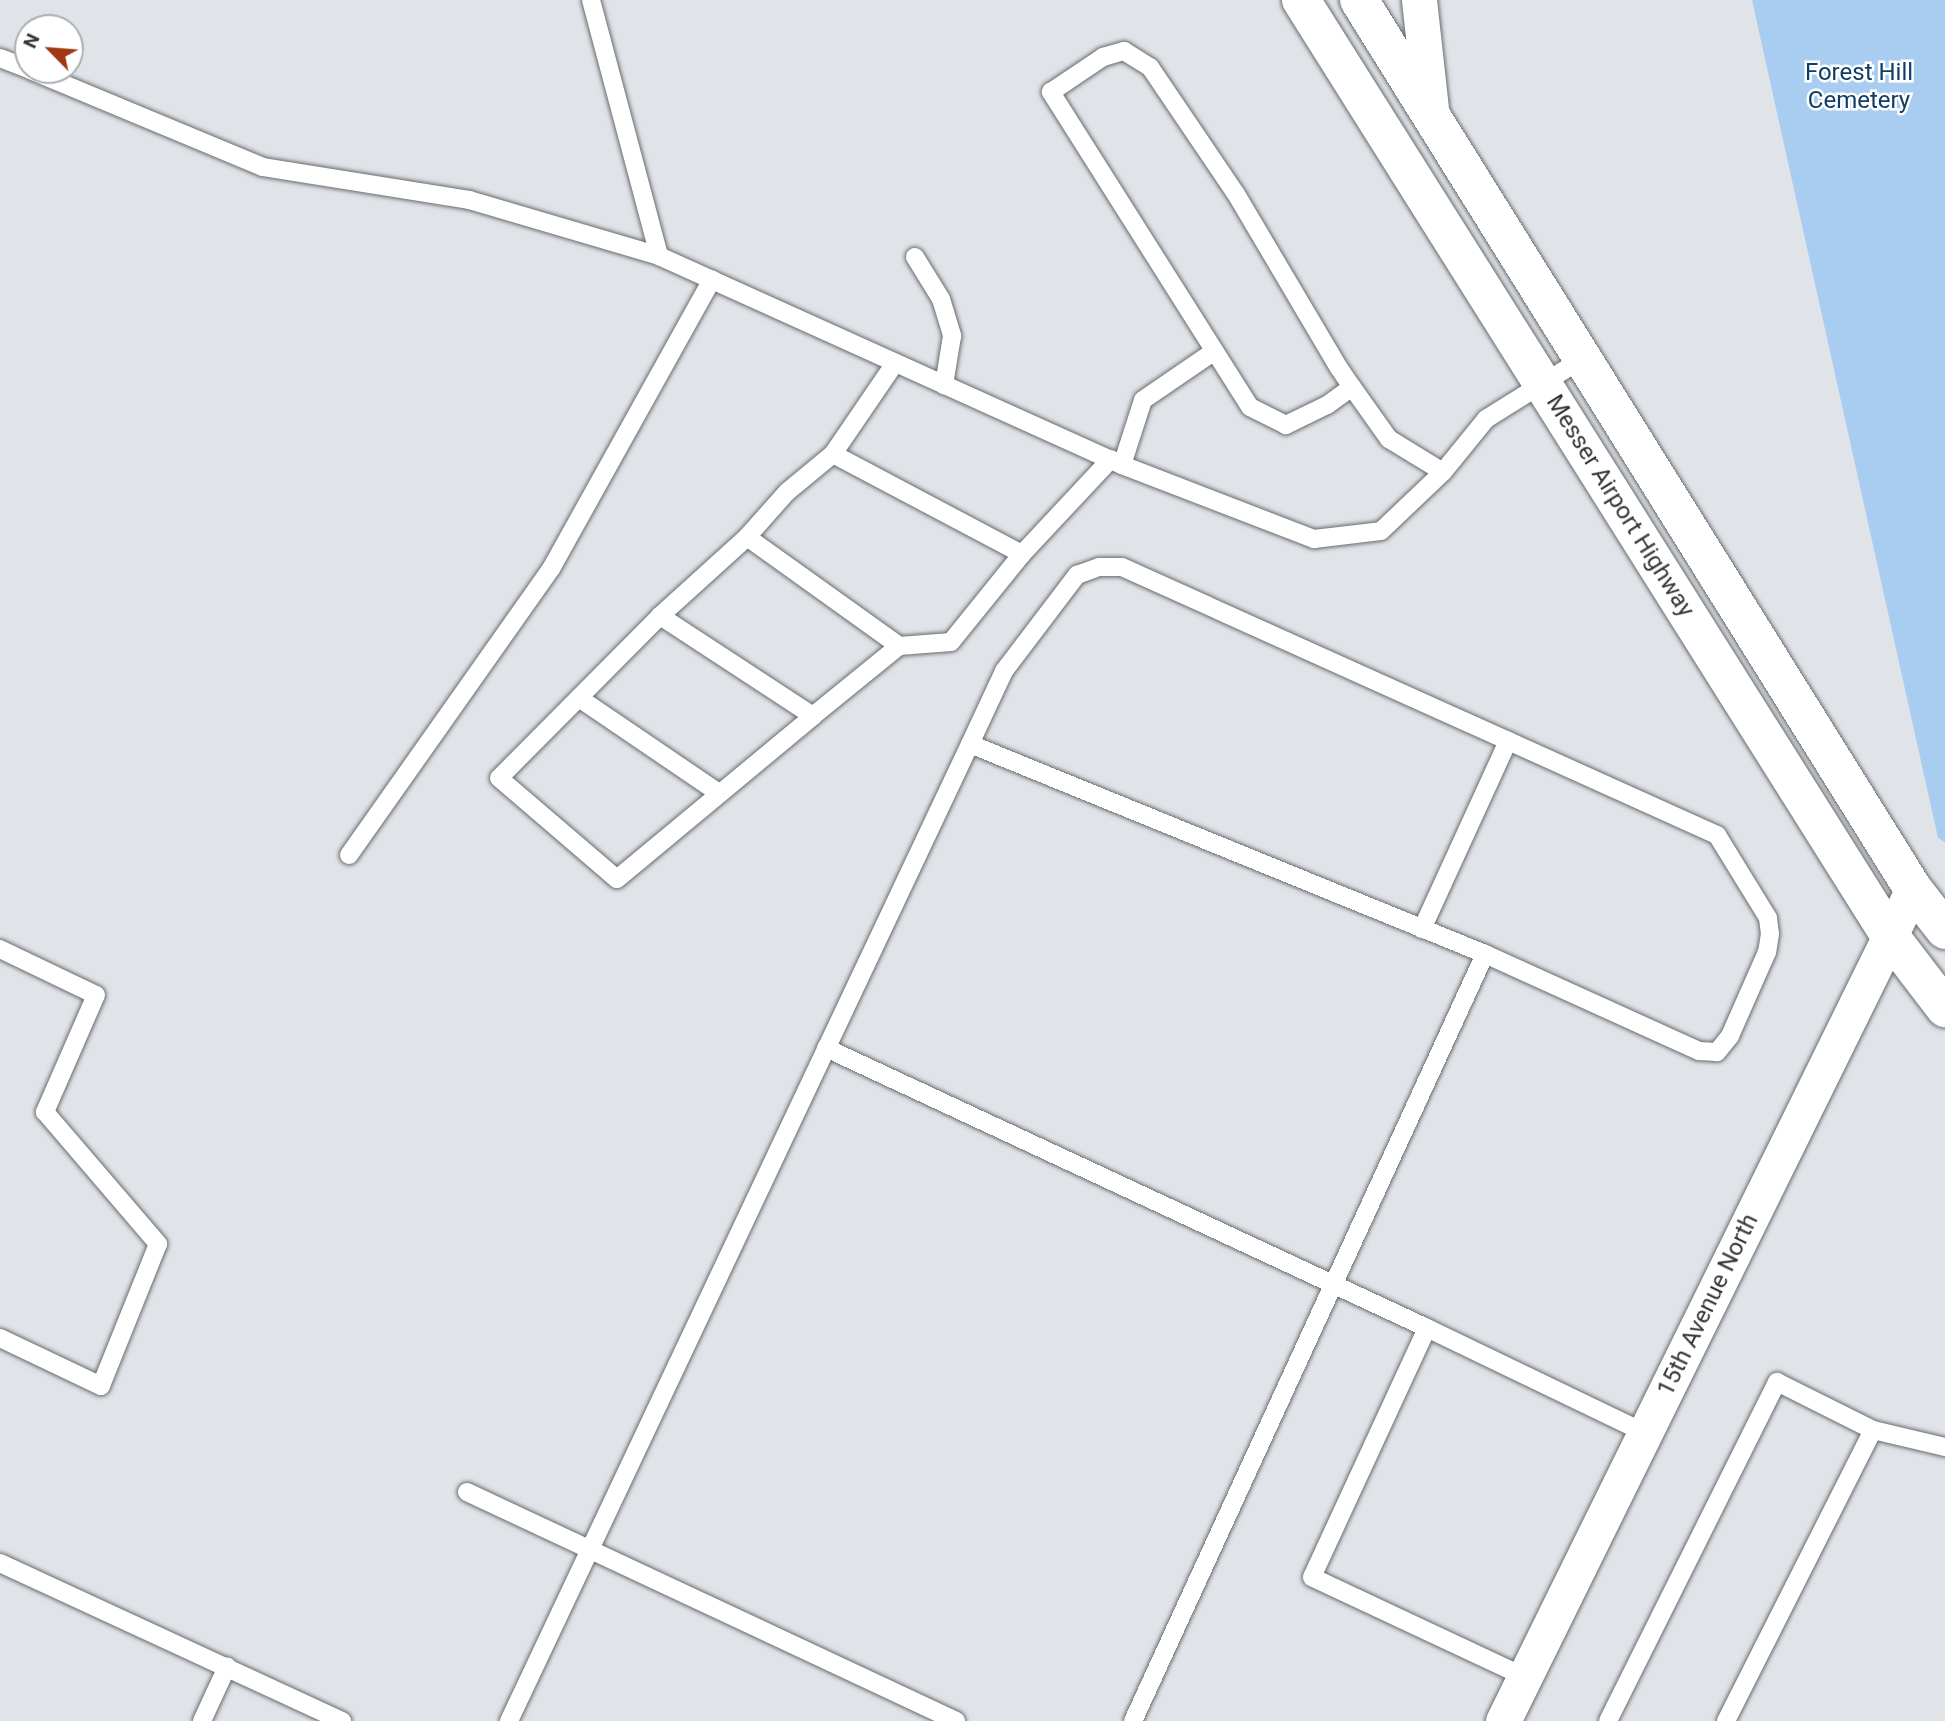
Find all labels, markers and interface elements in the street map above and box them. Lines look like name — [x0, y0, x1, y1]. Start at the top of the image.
north arrow — [14, 14, 84, 84]
text: N — [18, 30, 45, 52]
park label: Forest Hill Cemetery — [1805, 59, 1913, 115]
street label: Messer Airport Highway — [1540, 390, 1700, 622]
street label: 15th Avenue North — [1651, 1209, 1765, 1401]

